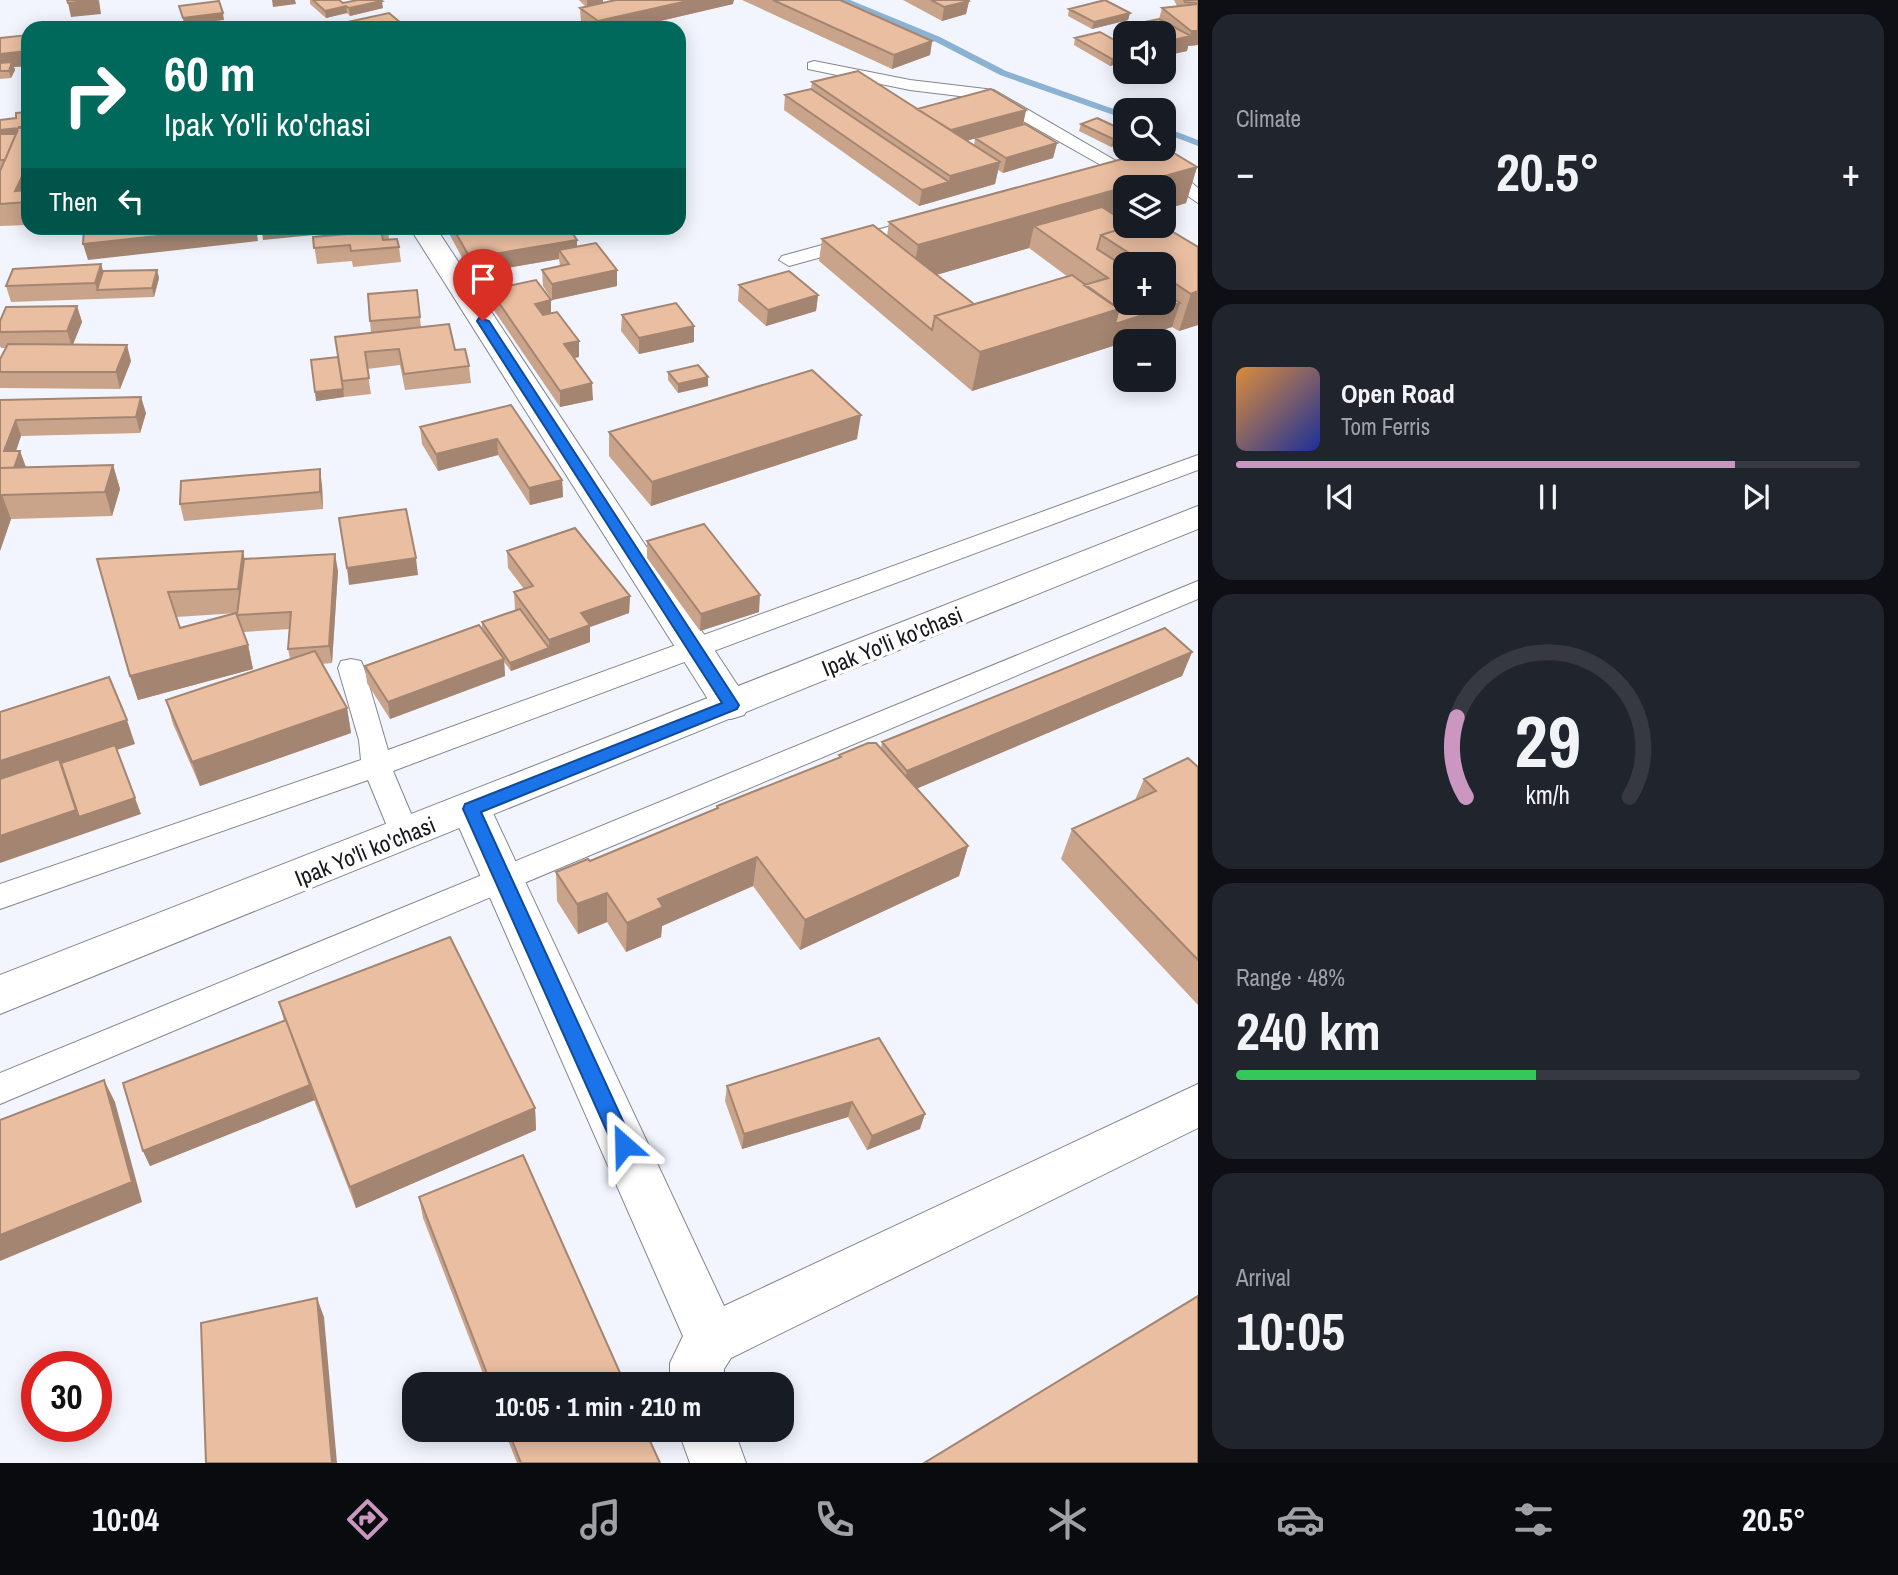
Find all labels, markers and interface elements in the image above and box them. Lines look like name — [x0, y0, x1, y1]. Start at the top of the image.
map controls — [1113, 21, 1176, 392]
button: sound — [1113, 21, 1176, 84]
text: 60 m — [164, 40, 256, 106]
icon: right — [49, 49, 140, 140]
button: search — [1113, 98, 1176, 161]
text: Ipak Yo'li ko'chasi — [164, 103, 371, 146]
text: Climate — [1236, 103, 1301, 134]
text: 20.5° — [1496, 137, 1600, 207]
text: − — [1236, 147, 1254, 198]
text: + — [1842, 147, 1860, 198]
button: layers — [1113, 175, 1176, 238]
icon: left — [112, 182, 150, 220]
text: Then — [49, 184, 98, 219]
pin — [453, 249, 513, 321]
button: + — [1113, 252, 1176, 315]
icon: arrive — [464, 260, 502, 298]
button: − — [1113, 329, 1176, 392]
text: Open Road — [1341, 376, 1455, 411]
text: Tom Ferris — [1341, 411, 1430, 442]
icon: previous — [1321, 478, 1359, 516]
icon: pause — [1529, 478, 1567, 516]
icon: next — [1737, 478, 1775, 516]
street label: Ipak Yo'li ko'chasi — [817, 599, 967, 683]
text: 29 — [1515, 693, 1581, 791]
text: km/h — [1526, 778, 1570, 812]
street label: Ipak Yo'li ko'chasi — [290, 809, 440, 893]
text: Range · 48% — [1236, 962, 1345, 993]
text: 240 km — [1236, 996, 1381, 1066]
position arrow — [587, 1108, 661, 1182]
text: Arrival — [1236, 1262, 1291, 1293]
text: 10:05 — [1236, 1296, 1345, 1366]
speed limit sign: 30 — [21, 1351, 112, 1442]
text: 10:05 · 1 min · 210 m — [495, 1389, 701, 1424]
icon: directions — [343, 1495, 392, 1544]
icon: music — [576, 1495, 625, 1544]
icon: phone — [810, 1495, 859, 1544]
icon: climate — [1043, 1495, 1092, 1544]
icon: car — [1276, 1495, 1325, 1544]
icon: filters — [1509, 1495, 1558, 1544]
text: 10:04 — [92, 1498, 159, 1541]
text: 20.5° — [1742, 1498, 1806, 1541]

